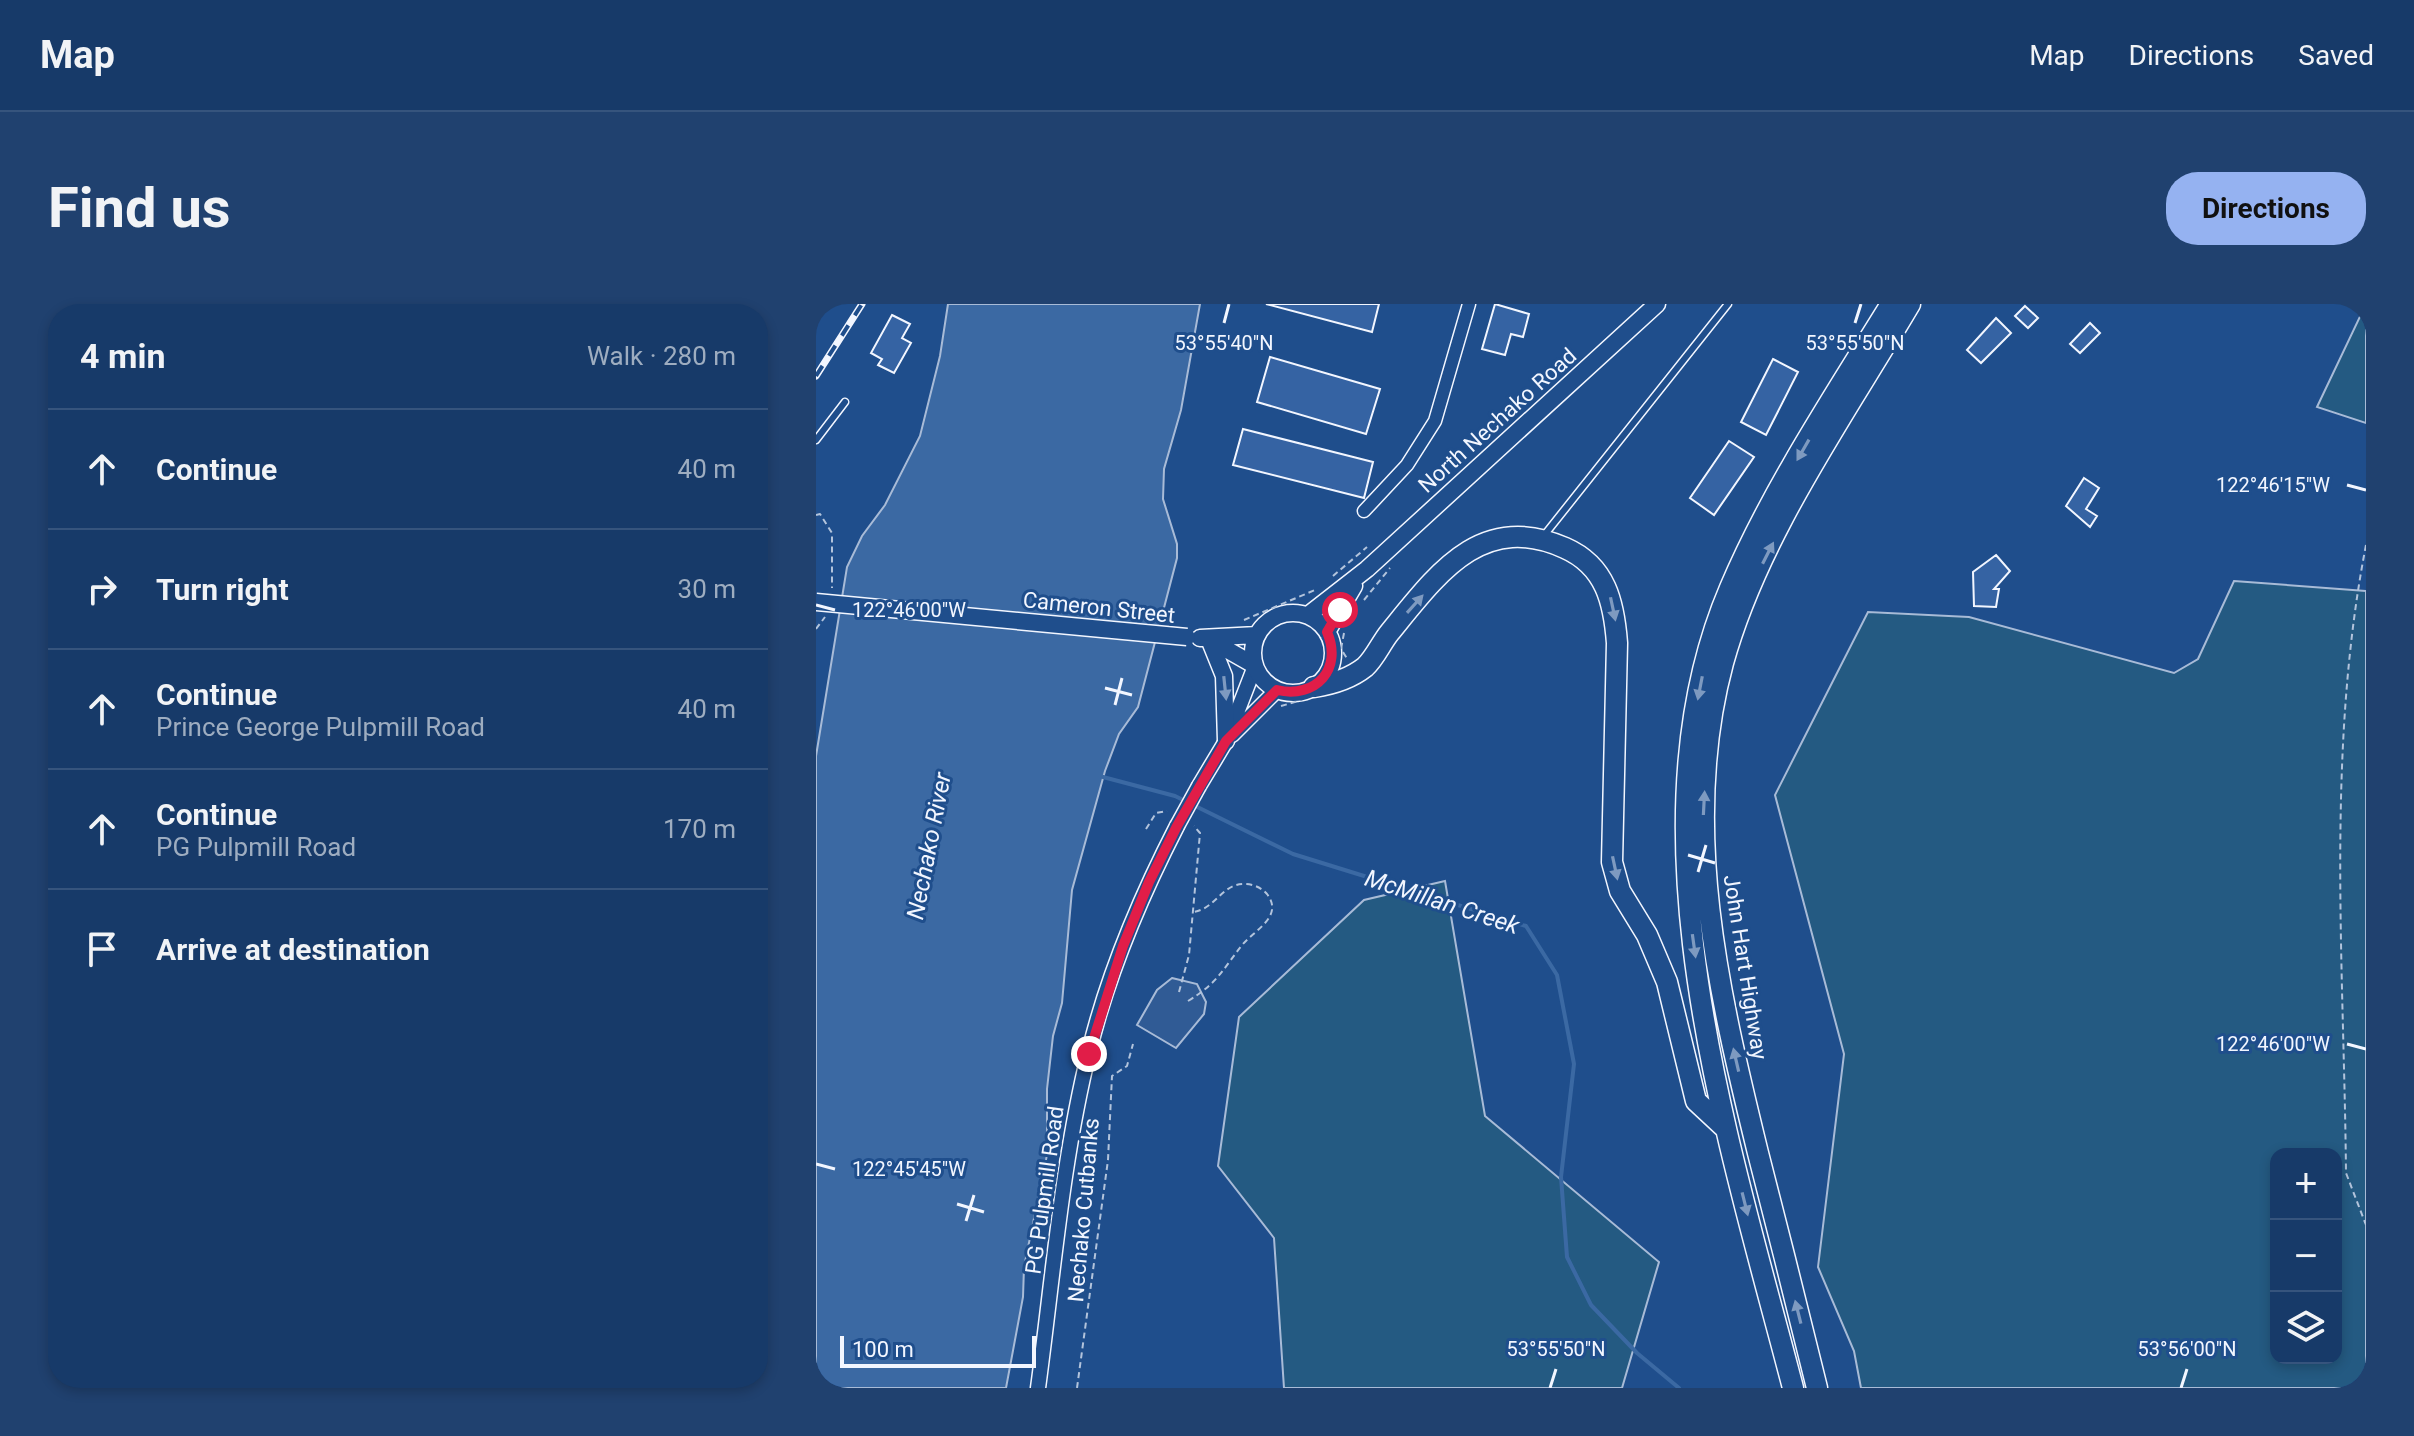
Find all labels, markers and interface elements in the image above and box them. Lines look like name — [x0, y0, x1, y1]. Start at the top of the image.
text: Map — [40, 33, 115, 77]
text: Map — [2029, 39, 2085, 72]
text: Directions — [2129, 39, 2254, 72]
text: Saved — [2298, 39, 2374, 72]
button: Directions — [2166, 172, 2366, 245]
text: Find us — [48, 175, 231, 241]
text: 53°55'40"N — [1174, 331, 1274, 355]
text: 53°55'50"N — [1805, 331, 1905, 355]
text: 4 min — [80, 336, 165, 376]
text: Walk · 280 m — [587, 341, 736, 371]
street label: North Nechako Road — [1413, 343, 1581, 498]
one-way arrow — [1796, 439, 1810, 461]
icon: ahead — [80, 447, 124, 491]
text: Continue — [156, 452, 277, 487]
text: 40 m — [678, 454, 736, 484]
text: 122°46'15"W — [2216, 473, 2330, 497]
one-way arrow — [1761, 542, 1775, 565]
icon: right — [80, 567, 124, 611]
text: Turn right — [156, 572, 289, 607]
text: 30 m — [678, 574, 736, 604]
street label: Cameron Street — [1022, 587, 1176, 628]
route start — [1322, 592, 1358, 628]
one-way arrow — [1406, 595, 1423, 615]
one-way arrow — [1607, 596, 1620, 621]
text: 122°46'00"W — [852, 598, 966, 622]
one-way arrow — [1694, 675, 1706, 700]
one-way arrow — [1219, 676, 1232, 701]
text: Continue — [156, 677, 277, 712]
icon: ahead — [80, 687, 124, 731]
text: 40 m — [678, 694, 736, 724]
text: Prince George Pulpmill Road — [156, 712, 485, 742]
water label: Nechako River — [901, 769, 957, 922]
one-way arrow — [1698, 790, 1711, 815]
text: Continue — [156, 797, 277, 832]
icon: ahead — [80, 807, 124, 851]
text: 170 m — [663, 814, 736, 844]
text: PG Pulpmill Road — [156, 832, 356, 862]
one-way arrow — [1609, 855, 1621, 880]
water label: McMillan Creek — [1361, 864, 1524, 940]
street label: John Hart Highway — [1719, 873, 1773, 1062]
icon: arrive — [80, 927, 124, 971]
text: Arrive at destination — [156, 932, 430, 967]
one-way arrow — [1688, 934, 1701, 959]
text: 122°46'00"W — [2216, 1032, 2330, 1056]
route end — [1071, 1036, 1107, 1072]
one-way arrow — [1729, 1047, 1742, 1072]
street label: PG Pulpmill Road — [1020, 1104, 1069, 1276]
street label: Nechako Cutbanks — [1063, 1117, 1104, 1303]
map controls — [2270, 1148, 2342, 1364]
button: + — [2270, 1148, 2342, 1220]
text: 122°45'45"W — [852, 1157, 966, 1181]
one-way arrow — [1739, 1191, 1751, 1216]
button: − — [2270, 1220, 2342, 1292]
button: layers — [2270, 1292, 2342, 1364]
one-way arrow — [1792, 1300, 1804, 1325]
scale bar — [840, 1332, 1036, 1368]
text: 100 m — [852, 1337, 914, 1362]
text: 53°55'50"N — [1506, 1337, 1606, 1361]
text: 53°56'00"N — [2137, 1337, 2237, 1361]

